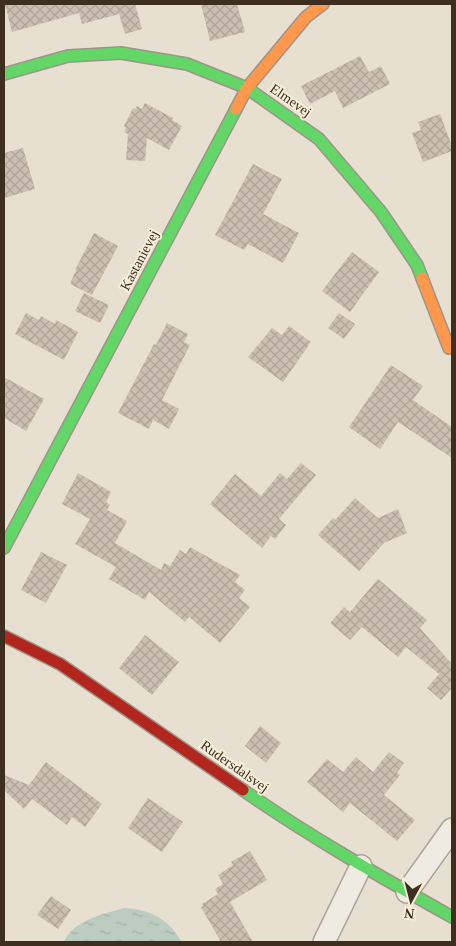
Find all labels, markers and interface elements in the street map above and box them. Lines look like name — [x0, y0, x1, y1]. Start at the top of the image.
street label: Elmevej — [267, 81, 314, 120]
street label: Kastanievej — [117, 228, 162, 293]
street label: Rudersdalsvej — [198, 738, 272, 795]
north arrow — [386, 876, 436, 926]
text: N — [404, 905, 415, 921]

